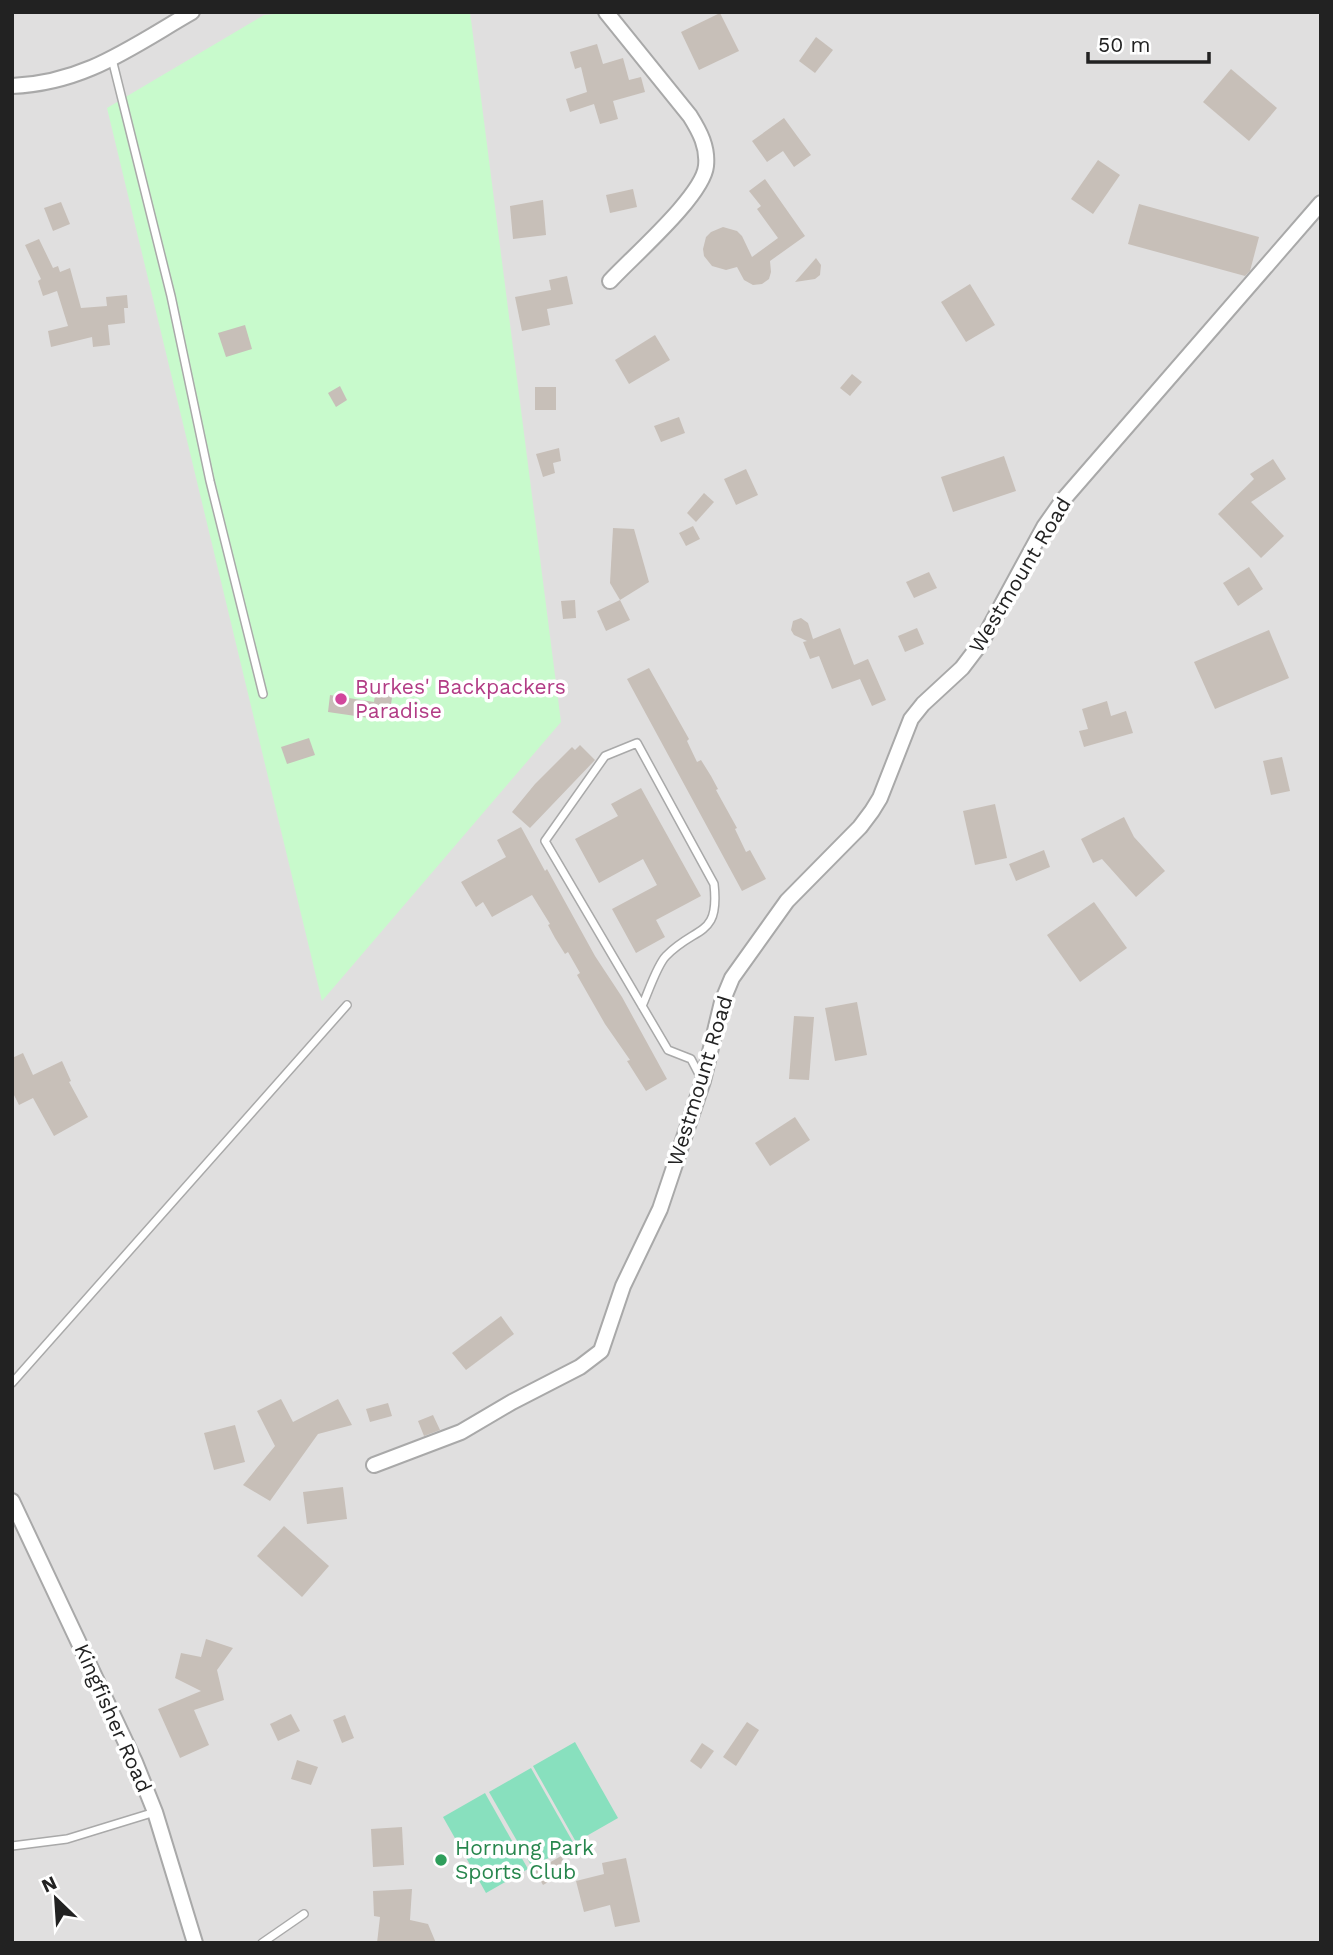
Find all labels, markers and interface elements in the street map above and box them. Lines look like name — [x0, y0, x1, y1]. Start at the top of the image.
scale bar — [1088, 21, 1209, 65]
text: 50 m — [1098, 32, 1150, 57]
street label: Westmount Road — [963, 492, 1076, 657]
place label: Burkes' Backpackers Paradise — [355, 674, 566, 723]
marker: Burkes' Backpackers Paradise — [333, 691, 349, 707]
street label: Westmount Road — [662, 993, 737, 1169]
street label: Kingfisher Road — [69, 1640, 157, 1796]
place label: Hornung Park Sports Club — [455, 1835, 594, 1884]
marker: Hornung Park Sports Club — [433, 1852, 449, 1868]
north arrow — [21, 1864, 91, 1934]
text: N — [38, 1871, 60, 1897]

